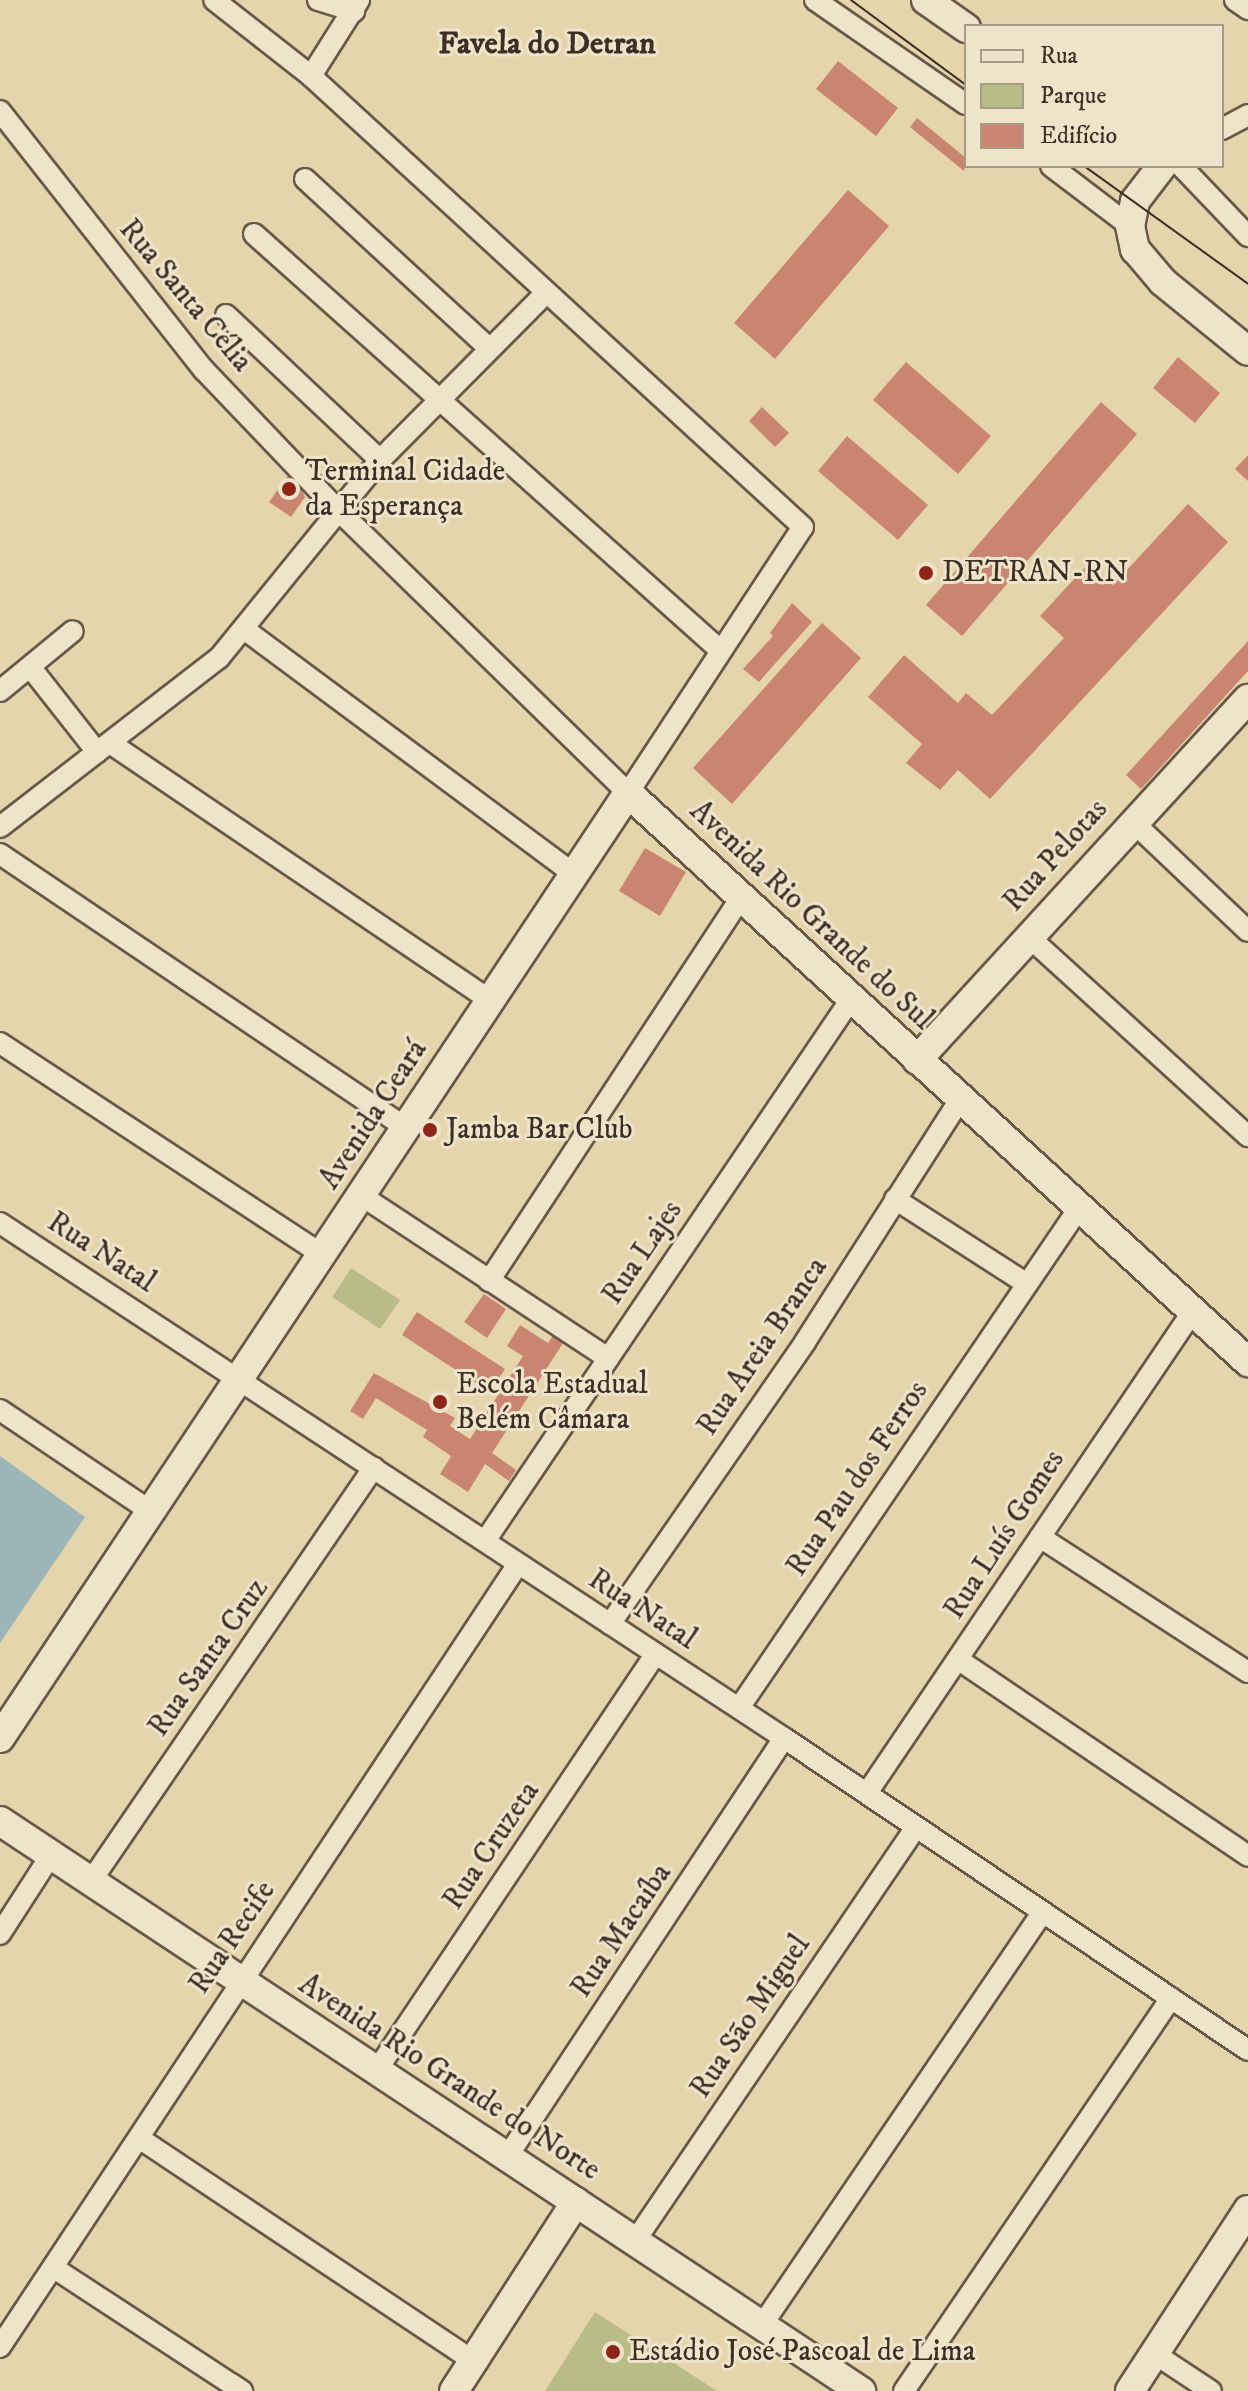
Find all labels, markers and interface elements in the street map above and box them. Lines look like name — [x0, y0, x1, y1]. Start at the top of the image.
legend — [964, 24, 1224, 168]
district label: Favela do Detran — [438, 25, 656, 63]
text: Rua — [1040, 41, 1078, 71]
text: Parque — [1040, 81, 1106, 111]
text: Edifício — [1040, 121, 1117, 151]
street label: Rua Santa Célia — [111, 212, 259, 380]
place label: Terminal Cidade da Esperança — [305, 454, 505, 524]
marker: Terminal Cidade da Esperança — [280, 480, 298, 498]
place label: DETRAN-RN — [942, 555, 1128, 591]
marker: DETRAN-RN — [917, 564, 935, 582]
street label: Rua Pelotas — [996, 792, 1116, 920]
street label: Avenida Rio Grande do Sul — [682, 794, 940, 1038]
street label: Avenida Ceará — [312, 1034, 436, 1196]
place label: Jamba Bar Club — [446, 1112, 632, 1148]
marker: Jamba Bar Club — [421, 1121, 439, 1139]
street label: Rua Lajes — [595, 1194, 691, 1312]
street label: Rua Natal — [40, 1205, 162, 1301]
street label: Rua Areia Branca — [690, 1251, 836, 1443]
place label: Escola Estadual Belém Câmara — [456, 1367, 648, 1438]
street label: Rua Pau dos Ferros — [779, 1375, 937, 1583]
marker: Escola Estadual Belém Câmara — [431, 1393, 449, 1411]
street label: Rua Luís Gomes — [937, 1444, 1073, 1626]
street label: Rua Natal — [581, 1562, 703, 1658]
street label: Rua Santa Cruz — [141, 1572, 277, 1744]
street label: Rua Cruzeta — [436, 1775, 548, 1917]
street label: Rua Macaíba — [564, 1857, 680, 2005]
street label: Rua Recife — [182, 1875, 284, 2001]
street label: Rua São Miguel — [683, 1929, 819, 2105]
street label: Avenida Rio Grande do Norte — [291, 1967, 607, 2189]
place label: Estádio José Pascoal de Lima — [629, 2334, 976, 2370]
marker: Estádio José Pascoal de Lima — [604, 2343, 622, 2361]

